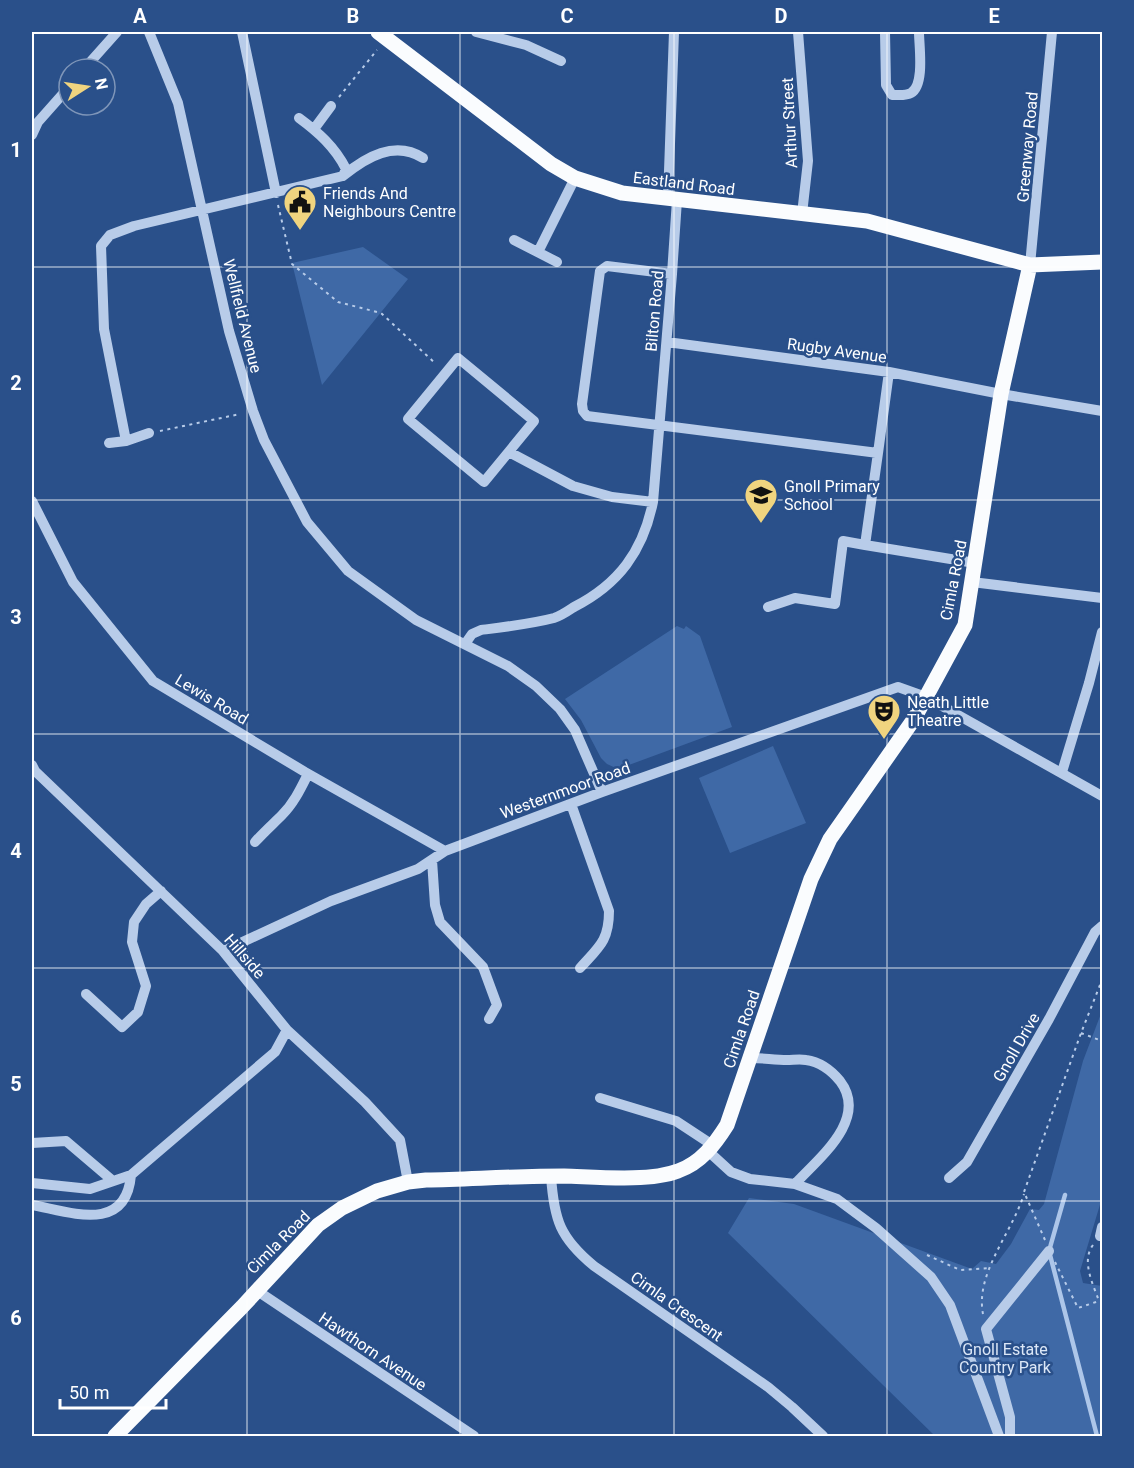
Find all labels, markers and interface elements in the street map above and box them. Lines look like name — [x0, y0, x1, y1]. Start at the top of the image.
text: A — [133, 4, 147, 28]
text: B — [347, 4, 359, 28]
text: C — [560, 4, 574, 28]
text: D — [775, 4, 788, 28]
text: E — [988, 4, 1000, 28]
north arrow — [57, 57, 117, 117]
text: N — [91, 76, 112, 91]
street label: Arthur Street — [778, 77, 801, 169]
street label: Greenway Road — [1013, 91, 1042, 203]
text: 1 — [10, 138, 22, 162]
street label: Eastland Road — [632, 168, 736, 199]
public building icon: Friends And Neighbours Centre — [282, 184, 318, 231]
place label: Friends And Neighbours Centre — [323, 184, 456, 221]
street label: Wellfield Avenue — [219, 257, 266, 375]
street label: Bilton Road — [641, 270, 668, 352]
street label: Rugby Avenue — [786, 334, 888, 367]
text: 2 — [10, 371, 22, 395]
school or university icon: Gnoll Primary School — [743, 477, 779, 524]
place label: Gnoll Primary School — [784, 477, 880, 514]
street label: Cimla Road — [936, 538, 971, 622]
text: 3 — [10, 605, 22, 629]
street label: Lewis Road — [172, 670, 252, 729]
theatre icon: Neath Little Theatre — [866, 693, 902, 740]
place label: Neath Little Theatre — [907, 693, 989, 730]
street label: Westernmoor Road — [498, 758, 633, 823]
text: 4 — [10, 839, 22, 863]
street label: Hillside — [220, 930, 269, 982]
street label: Cimla Road — [719, 987, 764, 1071]
street label: Gnoll Drive — [989, 1009, 1044, 1085]
text: 5 — [10, 1072, 22, 1096]
street label: Cimla Road — [243, 1207, 314, 1278]
street label: Cimla Crescent — [627, 1268, 727, 1345]
text: 6 — [10, 1306, 22, 1330]
street label: Hawthorn Avenue — [315, 1308, 430, 1394]
park label: Gnoll Estate Country Park — [959, 1340, 1052, 1377]
scale bar — [60, 1372, 166, 1410]
text: 50 m — [69, 1382, 109, 1403]

